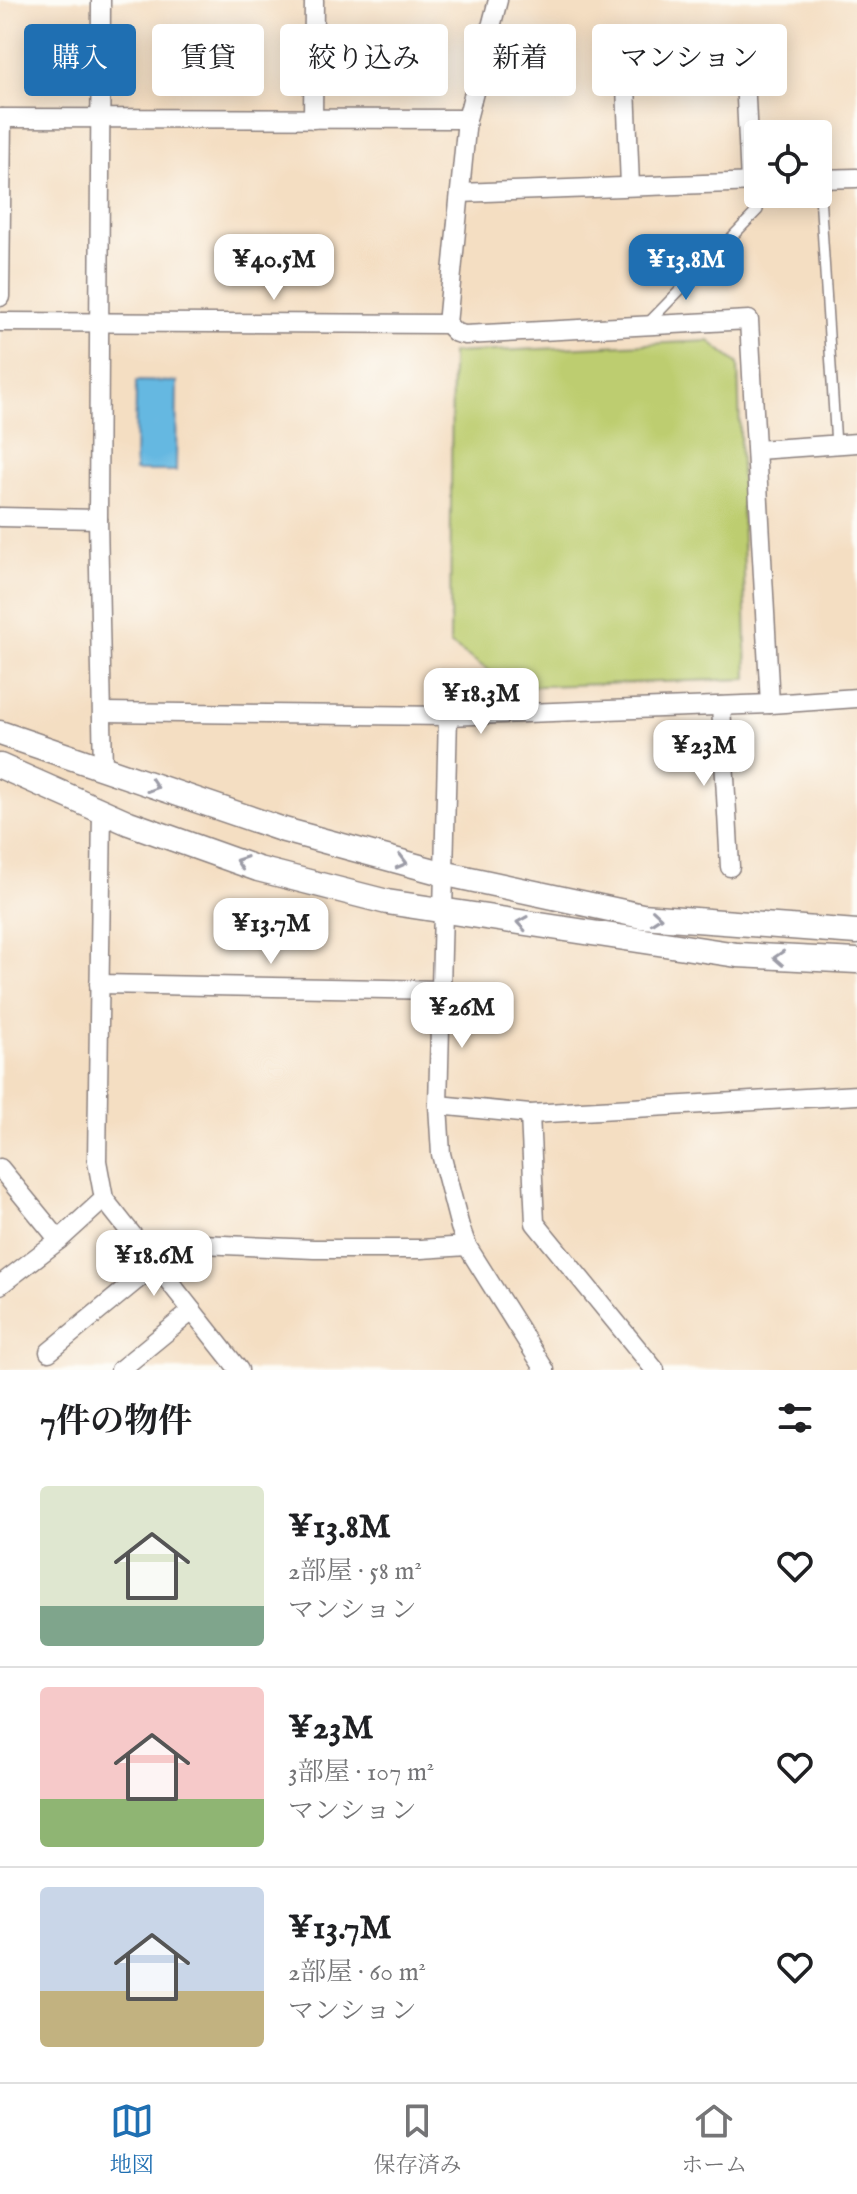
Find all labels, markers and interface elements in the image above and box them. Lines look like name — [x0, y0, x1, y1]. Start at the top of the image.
chip: 購入 — [24, 24, 136, 96]
chip: 賃貸 — [152, 24, 264, 96]
chip: 絞り込み — [280, 24, 448, 96]
chip: 新着 — [464, 24, 576, 96]
chip: マンション — [592, 24, 787, 96]
map controls — [744, 120, 832, 208]
button: locate — [744, 120, 832, 208]
pin: ¥40.5M — [209, 234, 339, 302]
pin: ¥13.8M — [621, 234, 751, 302]
text: ¥40.5M — [232, 243, 316, 276]
text: ¥13.8M — [647, 243, 725, 276]
pin: ¥18.3M — [416, 668, 546, 736]
text: ¥18.3M — [442, 677, 520, 710]
pin: ¥23M — [657, 720, 751, 788]
text: ¥23M — [671, 729, 737, 762]
one-way arrow — [145, 777, 159, 793]
one-way arrow — [394, 852, 408, 869]
one-way arrow — [234, 856, 248, 872]
pin: ¥13.7M — [206, 898, 336, 966]
text: ¥13.7M — [231, 907, 311, 940]
one-way arrow — [650, 908, 663, 925]
one-way arrow — [515, 915, 528, 932]
one-way arrow — [772, 949, 785, 966]
pin: ¥26M — [415, 982, 509, 1050]
text: ¥26M — [429, 991, 495, 1024]
pin: ¥18.6M — [89, 1230, 219, 1298]
text: ¥18.6M — [114, 1239, 194, 1272]
icon: filters — [773, 1396, 817, 1440]
text: 7件の物件 — [40, 1401, 192, 1444]
text: ¥13.8M — [288, 1506, 391, 1549]
icon: home — [104, 1518, 200, 1614]
icon: heart — [773, 1544, 817, 1588]
text: 2部屋 · 58 m² — [288, 1555, 422, 1588]
text: マンション — [288, 1594, 417, 1627]
text: ¥23M — [288, 1707, 373, 1750]
icon: home — [104, 1719, 200, 1815]
icon: heart — [773, 1745, 817, 1789]
text: 3部屋 · 107 m² — [288, 1756, 434, 1789]
text: マンション — [288, 1795, 417, 1828]
text: ¥13.7M — [288, 1907, 392, 1950]
icon: home — [104, 1919, 200, 2015]
icon: heart — [773, 1945, 817, 1989]
text: 2部屋 · 60 m² — [288, 1956, 426, 1989]
text: マンション — [288, 1995, 417, 2028]
tab: 地図 — [110, 2099, 154, 2180]
tab: 保存済み — [373, 2099, 461, 2180]
tab: ホーム — [681, 2099, 747, 2180]

